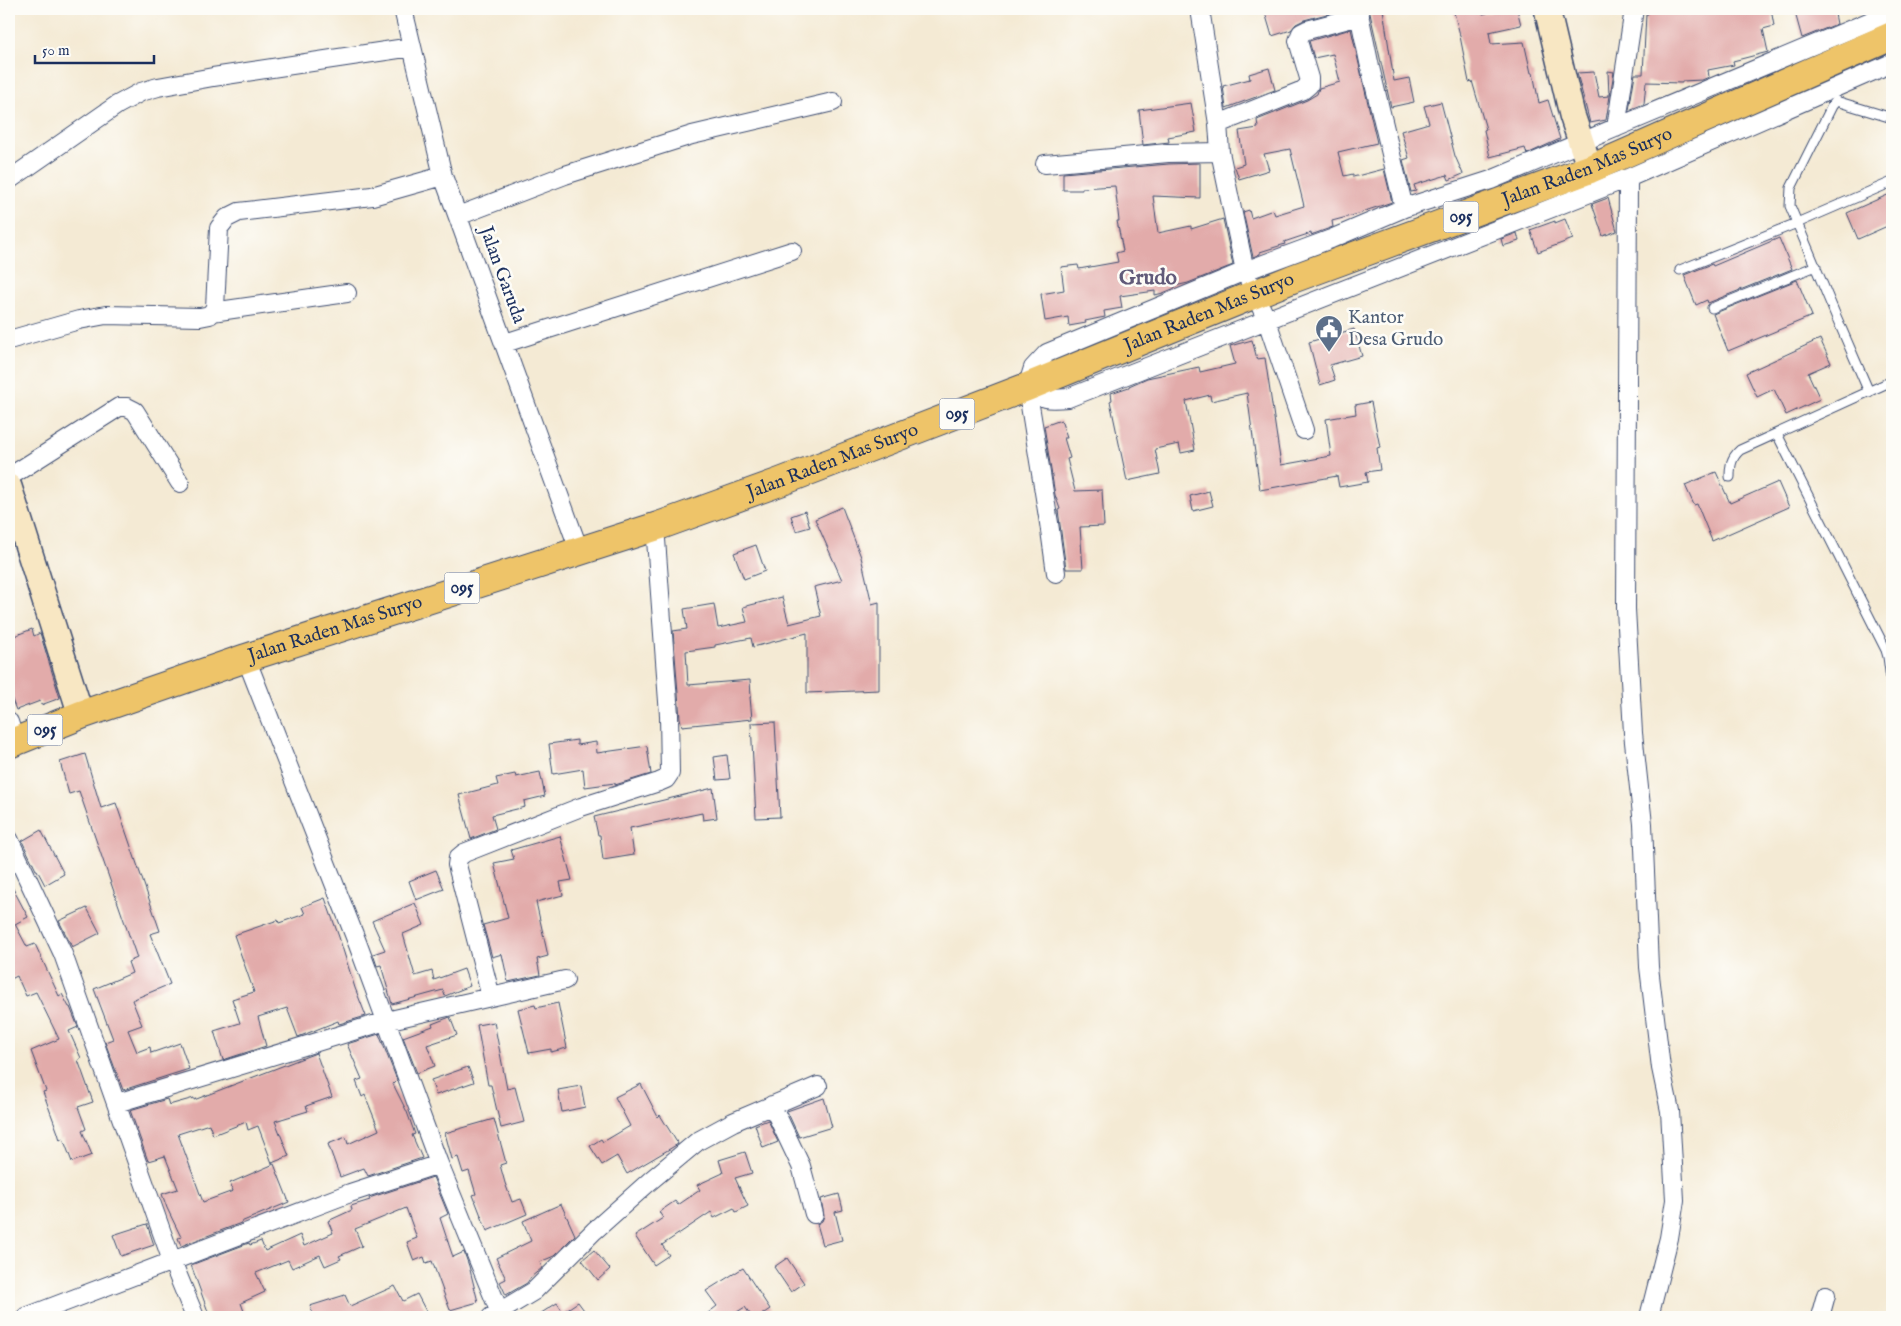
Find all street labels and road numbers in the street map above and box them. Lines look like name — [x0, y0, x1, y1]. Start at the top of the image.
street label: Jalan Raden Mas Suryo — [1497, 122, 1676, 213]
road number: 095 — [1444, 202, 1478, 232]
street label: Jalan Garuda — [473, 221, 531, 328]
street label: Jalan Raden Mas Suryo — [1119, 267, 1298, 359]
road number: 095 — [940, 398, 974, 429]
street label: Jalan Raden Mas Suryo — [742, 418, 922, 506]
road number: 095 — [444, 572, 480, 604]
street label: Jalan Raden Mas Suryo — [243, 590, 426, 669]
road number: 095 — [28, 714, 62, 746]

